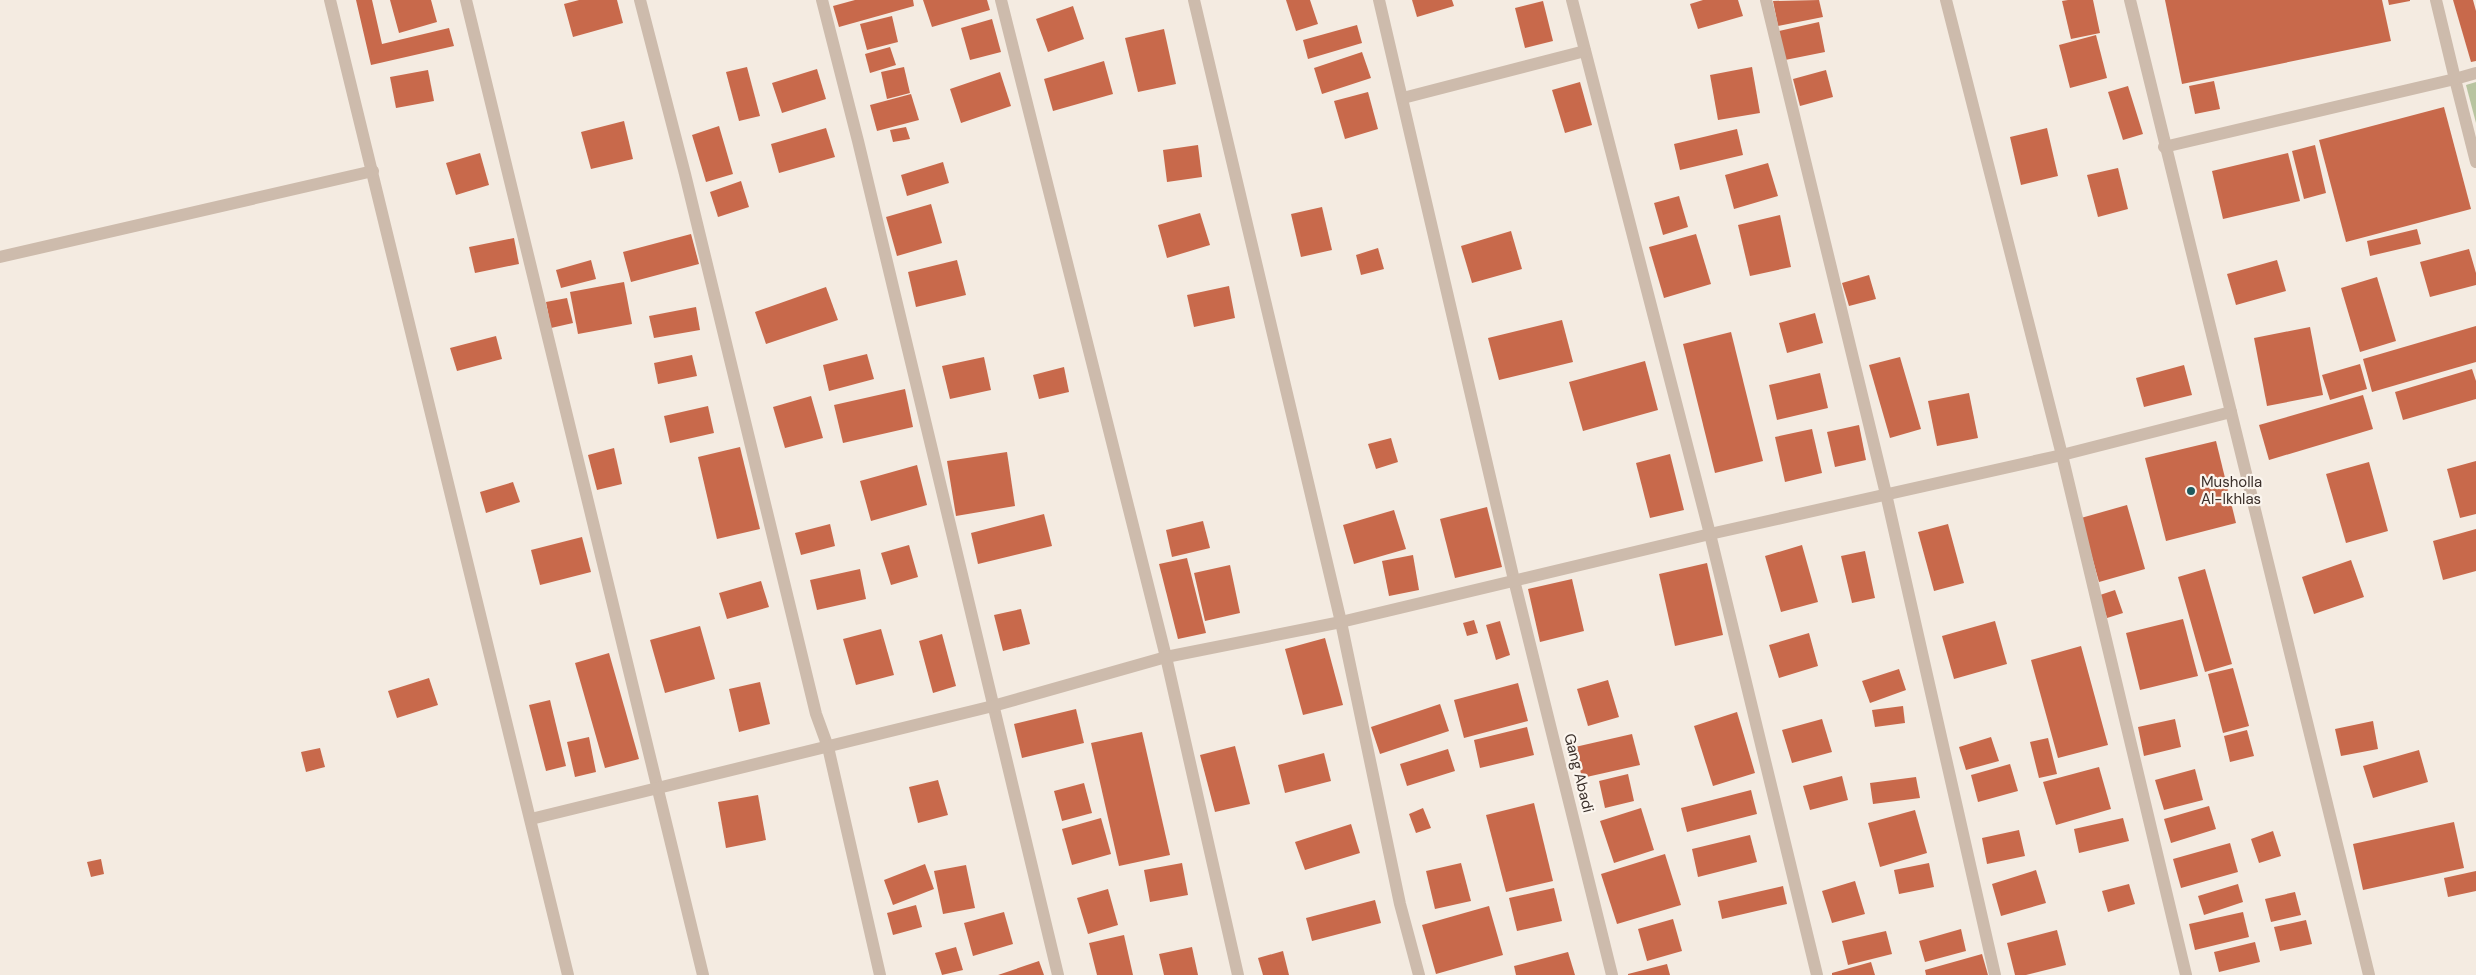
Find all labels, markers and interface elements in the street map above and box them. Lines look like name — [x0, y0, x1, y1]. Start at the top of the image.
place label: Musholla Al-Ikhlas — [2201, 472, 2262, 509]
marker: Musholla Al-Ikhlas — [2185, 485, 2197, 497]
street label: Gang Abadi — [1559, 731, 1599, 815]

